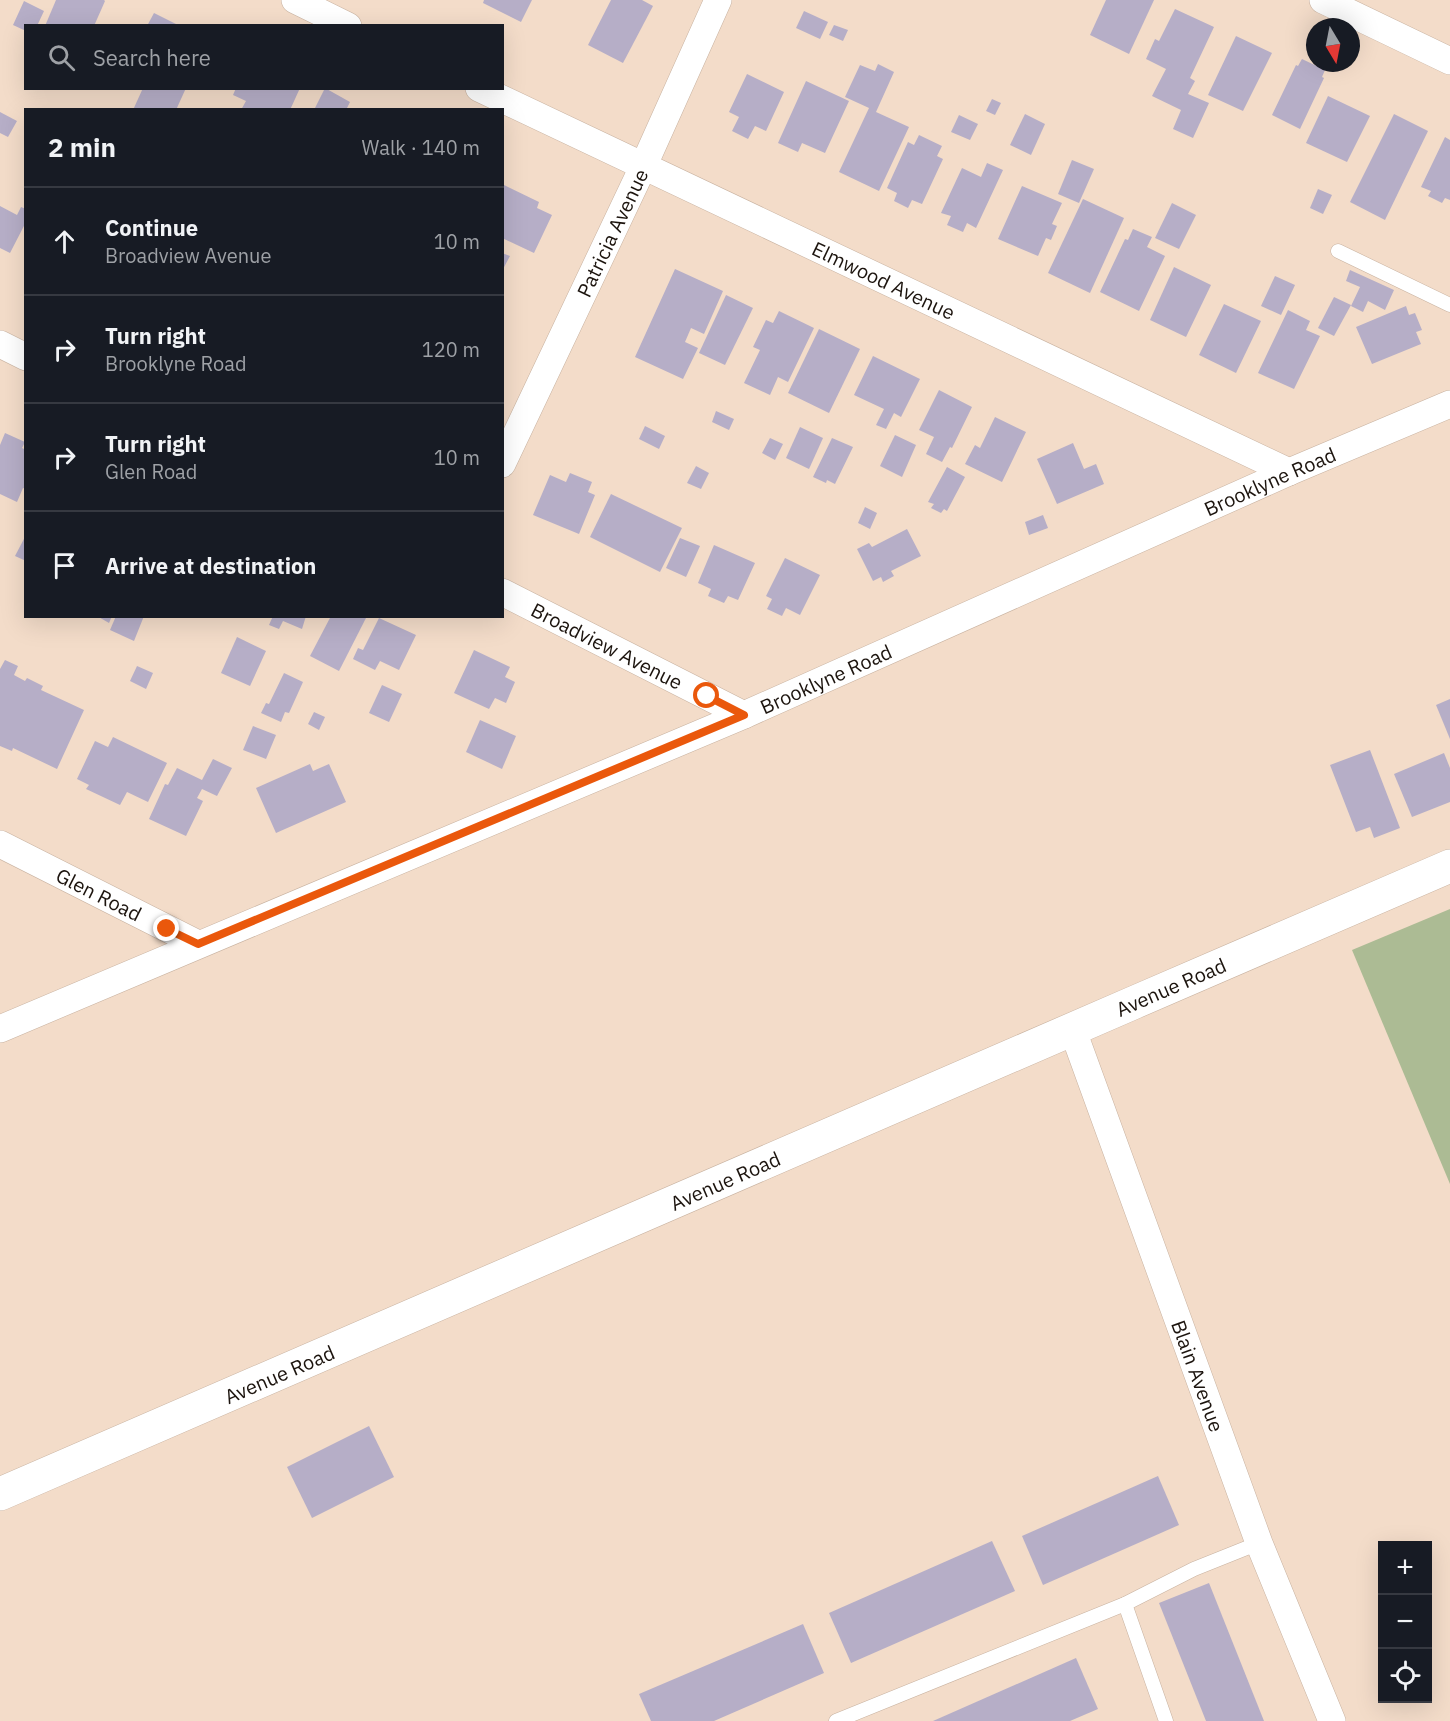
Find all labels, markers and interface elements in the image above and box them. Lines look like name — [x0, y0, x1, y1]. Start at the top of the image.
north arrow — [1306, 18, 1360, 72]
search box — [24, 24, 504, 90]
icon: search — [45, 41, 78, 74]
text: Search here — [93, 43, 211, 72]
text: 2 min — [48, 130, 116, 164]
text: Walk · 140 m — [362, 134, 480, 161]
street label: Patricia Avenue — [570, 164, 654, 301]
text: Continue — [105, 213, 198, 242]
icon: ahead — [48, 225, 81, 258]
text: 10 m — [434, 228, 480, 255]
street label: Elmwood Avenue — [808, 234, 960, 325]
text: Broadview Avenue — [105, 242, 271, 269]
text: Turn right — [105, 321, 206, 350]
icon: right — [48, 333, 81, 366]
text: 120 m — [422, 336, 480, 363]
text: Brooklyne Road — [105, 350, 247, 377]
text: Turn right — [105, 429, 206, 458]
street label: Brooklyne Road — [1199, 440, 1340, 522]
icon: right — [48, 441, 81, 474]
text: 10 m — [434, 444, 480, 471]
text: Glen Road — [105, 458, 197, 485]
icon: arrive — [48, 549, 81, 582]
text: Arrive at destination — [105, 551, 316, 580]
street label: Broadview Avenue — [527, 596, 688, 695]
street label: Brooklyne Road — [756, 637, 896, 720]
route start — [693, 682, 719, 708]
street label: Glen Road — [52, 861, 146, 927]
route end — [153, 915, 179, 941]
street label: Avenue Road — [1111, 951, 1230, 1022]
street label: Avenue Road — [666, 1145, 784, 1216]
street label: Blain Avenue — [1166, 1316, 1231, 1435]
street label: Avenue Road — [220, 1338, 339, 1410]
map controls — [1378, 1541, 1432, 1703]
button: + — [1378, 1541, 1432, 1595]
button: − — [1378, 1595, 1432, 1649]
button: locate — [1378, 1649, 1432, 1703]

